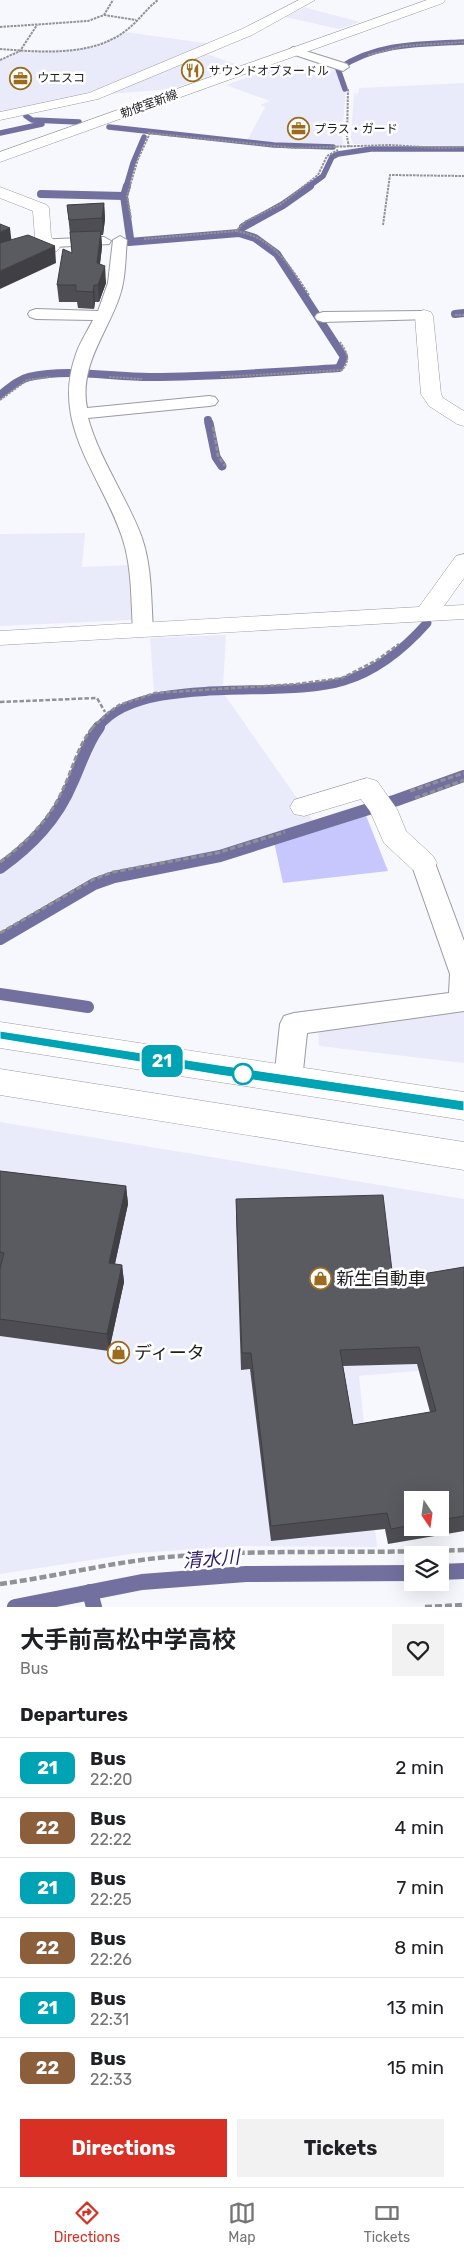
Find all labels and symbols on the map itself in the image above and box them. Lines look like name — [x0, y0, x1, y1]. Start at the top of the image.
restaurant icon: サウンドオブヌードル — [181, 59, 205, 83]
place label: サウンドオブヌードル — [209, 64, 329, 78]
office icon: ウエスコ — [9, 66, 33, 90]
place label: ウエスコ — [37, 71, 85, 85]
street label: 勅使室新線 — [118, 87, 180, 121]
office icon: プラス・ガード — [286, 117, 310, 141]
place label: プラス・ガード — [314, 122, 398, 136]
line badge: 21 — [140, 1045, 184, 1077]
unlabelled marker — [232, 1063, 254, 1085]
shop icon: 新生自動車 — [308, 1267, 332, 1291]
place label: 新生自動車 — [336, 1268, 426, 1290]
shop icon: ディータ — [106, 1341, 130, 1365]
place label: ディータ — [134, 1342, 205, 1364]
north arrow — [404, 1491, 449, 1536]
water label: 清水川 — [182, 1545, 242, 1572]

